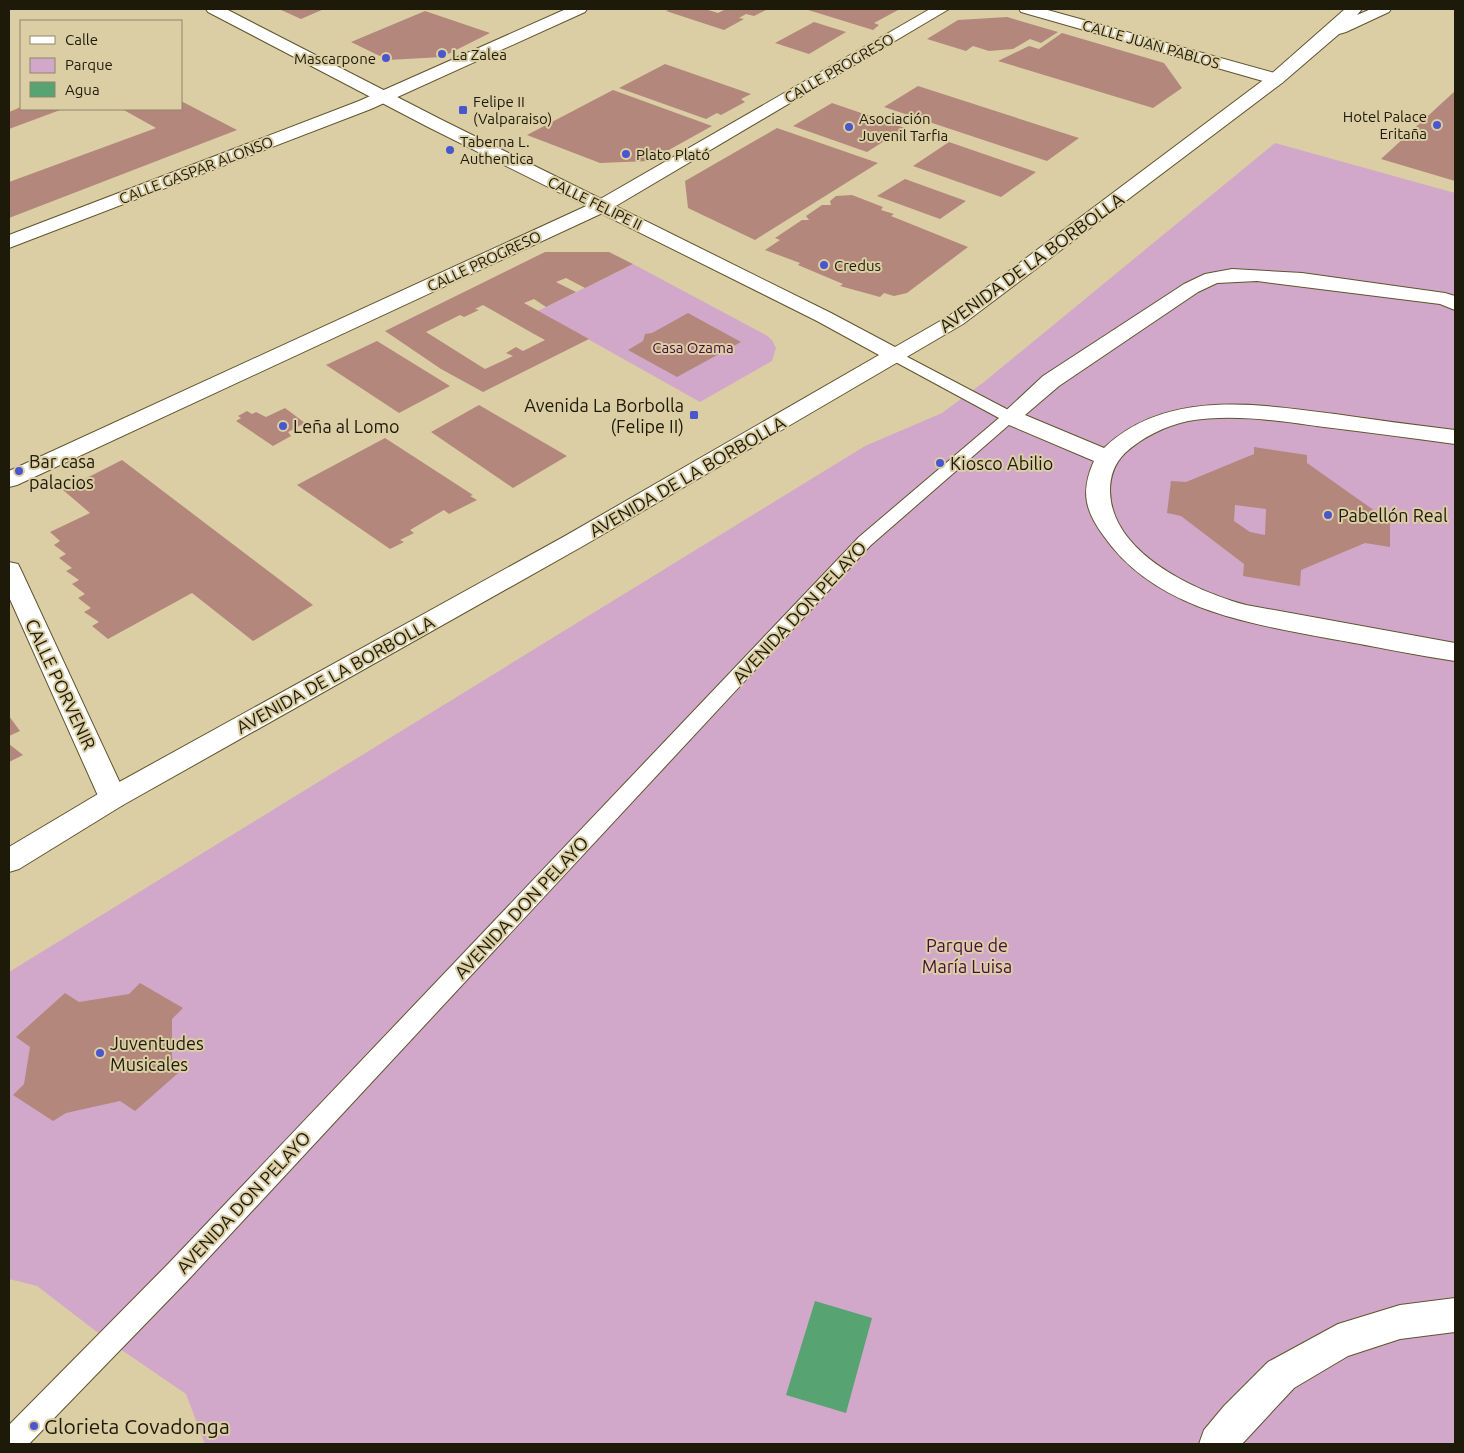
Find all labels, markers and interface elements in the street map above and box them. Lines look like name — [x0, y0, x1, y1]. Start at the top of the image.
street label: CALLE JUAN PABLOS — [1080, 16, 1222, 72]
legend — [20, 20, 182, 110]
street label: CALLE PROGRESO — [781, 30, 897, 106]
text: Calle — [65, 31, 98, 48]
place label: La Zalea — [452, 46, 507, 63]
marker: La Zalea — [436, 48, 448, 60]
place label: Mascarpone — [294, 50, 376, 67]
marker: Mascarpone — [380, 52, 392, 64]
text: Parque — [65, 56, 113, 73]
text: Agua — [65, 81, 100, 98]
place label: Felipe II (Valparaiso) — [473, 93, 552, 127]
marker: Felipe II (Valparaiso) — [457, 104, 469, 116]
place label: Hotel Palace Eritaña — [1343, 108, 1427, 142]
place label: Asociación Juvenil Tarfia — [859, 110, 948, 144]
marker: Hotel Palace Eritaña — [1431, 119, 1443, 131]
marker: Asociación Juvenil Tarfia — [843, 121, 855, 133]
street label: CALLE GASPAR ALONSO — [116, 133, 276, 207]
place label: Taberna L. Authentica — [460, 133, 534, 167]
marker: Taberna L. Authentica — [444, 144, 456, 156]
place label: Plato Plató — [636, 146, 710, 163]
marker: Plato Plató — [620, 148, 632, 160]
street label: CALLE FELIPE II — [545, 173, 645, 233]
street label: AVENIDA DE LA BORBOLLA — [935, 188, 1127, 336]
street label: CALLE PROGRESO — [424, 227, 544, 295]
place label: Credus — [834, 257, 881, 274]
marker: Credus — [818, 259, 830, 271]
park label: Casa Ozama — [652, 339, 734, 356]
place label: Avenida La Borbolla (Felipe II) — [524, 395, 684, 437]
marker: Avenida La Borbolla (Felipe II) — [688, 409, 700, 421]
street label: AVENIDA DE LA BORBOLLA — [585, 411, 789, 540]
place label: Leña al Lomo — [293, 416, 400, 436]
marker: Leña al Lomo — [277, 420, 289, 432]
place label: Bar casa palacios — [29, 451, 95, 492]
place label: Kiosco Abilio — [950, 453, 1053, 473]
marker: Kiosco Abilio — [934, 457, 946, 469]
marker: Bar casa palacios — [13, 465, 25, 477]
place label: Pabellón Real — [1338, 505, 1448, 525]
marker: Pabellón Real — [1322, 509, 1334, 521]
street label: AVENIDA DON PELAYO — [728, 537, 870, 687]
street label: AVENIDA DE LA BORBOLLA — [233, 611, 438, 737]
street label: CALLE PORVENIR — [22, 615, 100, 753]
street label: AVENIDA DON PELAYO — [450, 832, 592, 982]
park label: Parque de María Luisa — [922, 935, 1012, 976]
place label: Juventudes Musicales — [110, 1033, 204, 1074]
marker: Juventudes Musicales — [94, 1047, 106, 1059]
street label: AVENIDA DON PELAYO — [172, 1127, 314, 1277]
place label: Glorieta Covadonga — [44, 1414, 230, 1438]
marker: Glorieta Covadonga — [28, 1420, 40, 1432]

